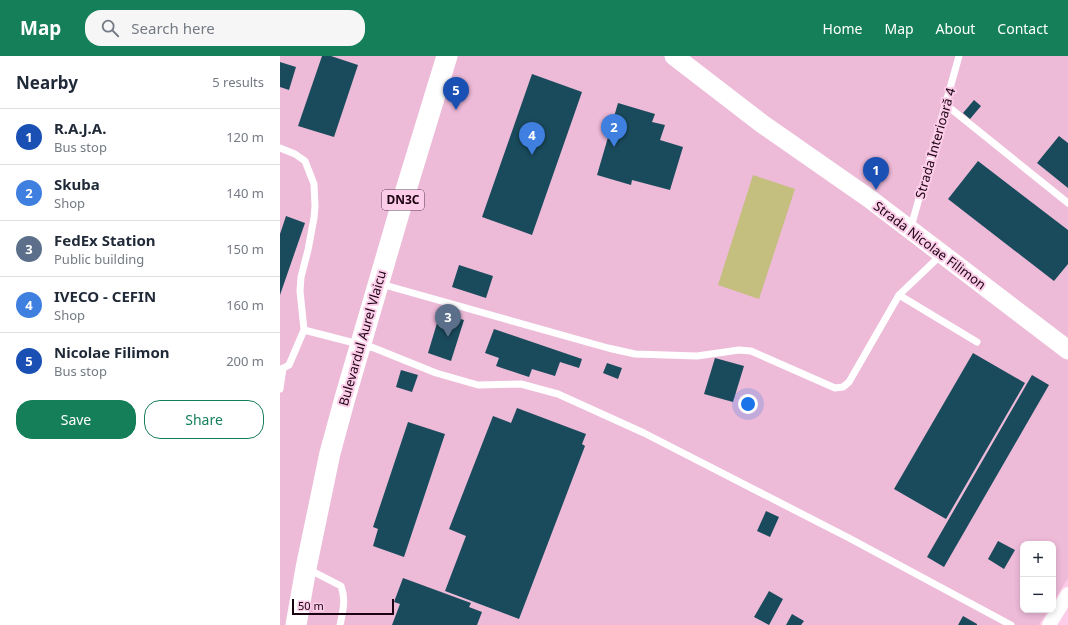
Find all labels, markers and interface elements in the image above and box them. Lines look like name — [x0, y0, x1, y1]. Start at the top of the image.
search box — [85, 10, 365, 46]
text: Map — [20, 15, 61, 41]
icon: search — [99, 17, 121, 39]
text: Search here — [131, 18, 215, 38]
text: Home — [823, 19, 862, 38]
text: Map — [884, 19, 914, 38]
text: About — [936, 19, 975, 38]
text: Contact — [997, 19, 1048, 38]
text: Nearby — [16, 71, 78, 94]
text: 5 results — [212, 73, 264, 91]
pin: 5 — [443, 77, 469, 110]
street label: Strada Interioară 4 — [911, 85, 960, 200]
pin: 2 — [601, 114, 627, 147]
text: R.A.J.A. — [54, 118, 106, 138]
pin: 4 — [519, 122, 545, 155]
text: 1 — [25, 128, 33, 146]
text: 120 m — [226, 128, 264, 146]
text: Bus stop — [54, 138, 107, 156]
pin: 1 — [863, 157, 889, 190]
text: Skuba — [54, 174, 100, 194]
text: 2 — [25, 184, 33, 202]
text: 140 m — [226, 184, 264, 202]
road number: DN3C — [382, 190, 424, 210]
text: Shop — [54, 194, 85, 212]
street label: Strada Nicolae Filimon — [870, 197, 990, 293]
text: FedEx Station — [54, 230, 156, 250]
text: 3 — [25, 240, 33, 258]
text: 150 m — [226, 240, 264, 258]
text: Public building — [54, 250, 144, 268]
street label: Bulevardul Aurel Vlaicu — [334, 268, 390, 408]
text: IVECO - CEFIN — [54, 286, 156, 306]
text: 4 — [25, 296, 33, 314]
text: 160 m — [226, 296, 264, 314]
pin: 3 — [435, 304, 461, 337]
text: Shop — [54, 306, 85, 324]
text: Nicolae Filimon — [54, 342, 170, 362]
text: 5 — [25, 352, 33, 370]
text: 200 m — [226, 352, 264, 370]
text: Bus stop — [54, 362, 107, 380]
your location — [738, 394, 758, 414]
button: Save — [16, 400, 136, 439]
button: Share — [144, 400, 264, 439]
map controls — [1020, 541, 1056, 613]
button: + — [1020, 541, 1056, 577]
button: − — [1020, 577, 1056, 613]
scale bar — [292, 597, 394, 616]
text: 50 m — [298, 598, 324, 613]

